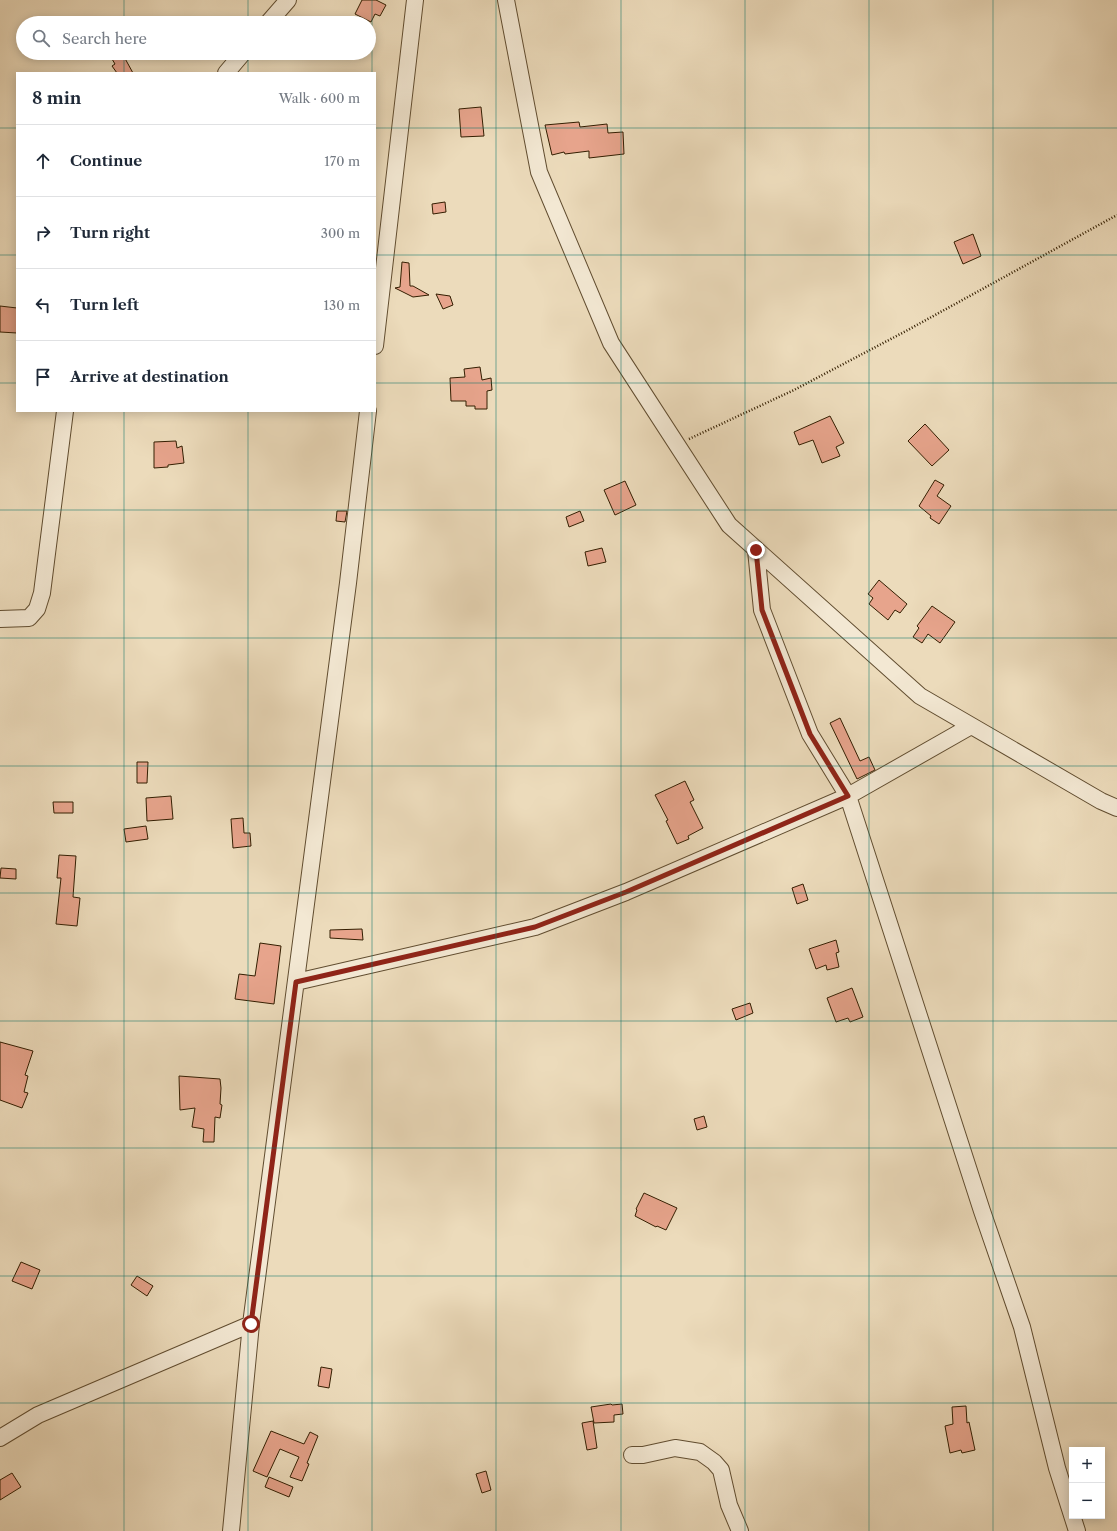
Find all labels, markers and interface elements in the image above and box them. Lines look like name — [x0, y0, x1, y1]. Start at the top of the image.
search box — [16, 16, 376, 60]
icon: search — [30, 27, 52, 49]
text: Search here — [62, 29, 147, 48]
text: 8 min — [32, 88, 81, 108]
text: Walk · 600 m — [279, 90, 360, 106]
icon: ahead — [32, 150, 54, 172]
text: Continue — [70, 151, 142, 170]
text: 170 m — [324, 153, 360, 169]
icon: right — [32, 222, 54, 244]
text: Turn right — [70, 223, 150, 242]
text: 300 m — [321, 225, 360, 241]
icon: left — [32, 294, 54, 316]
text: Turn left — [70, 295, 139, 314]
text: 130 m — [324, 297, 360, 313]
icon: arrive — [32, 366, 54, 388]
text: Arrive at destination — [70, 367, 229, 386]
route end — [747, 541, 765, 559]
route start — [242, 1315, 260, 1333]
map controls — [1069, 1447, 1105, 1519]
button: + — [1069, 1447, 1105, 1483]
button: − — [1069, 1483, 1105, 1519]

